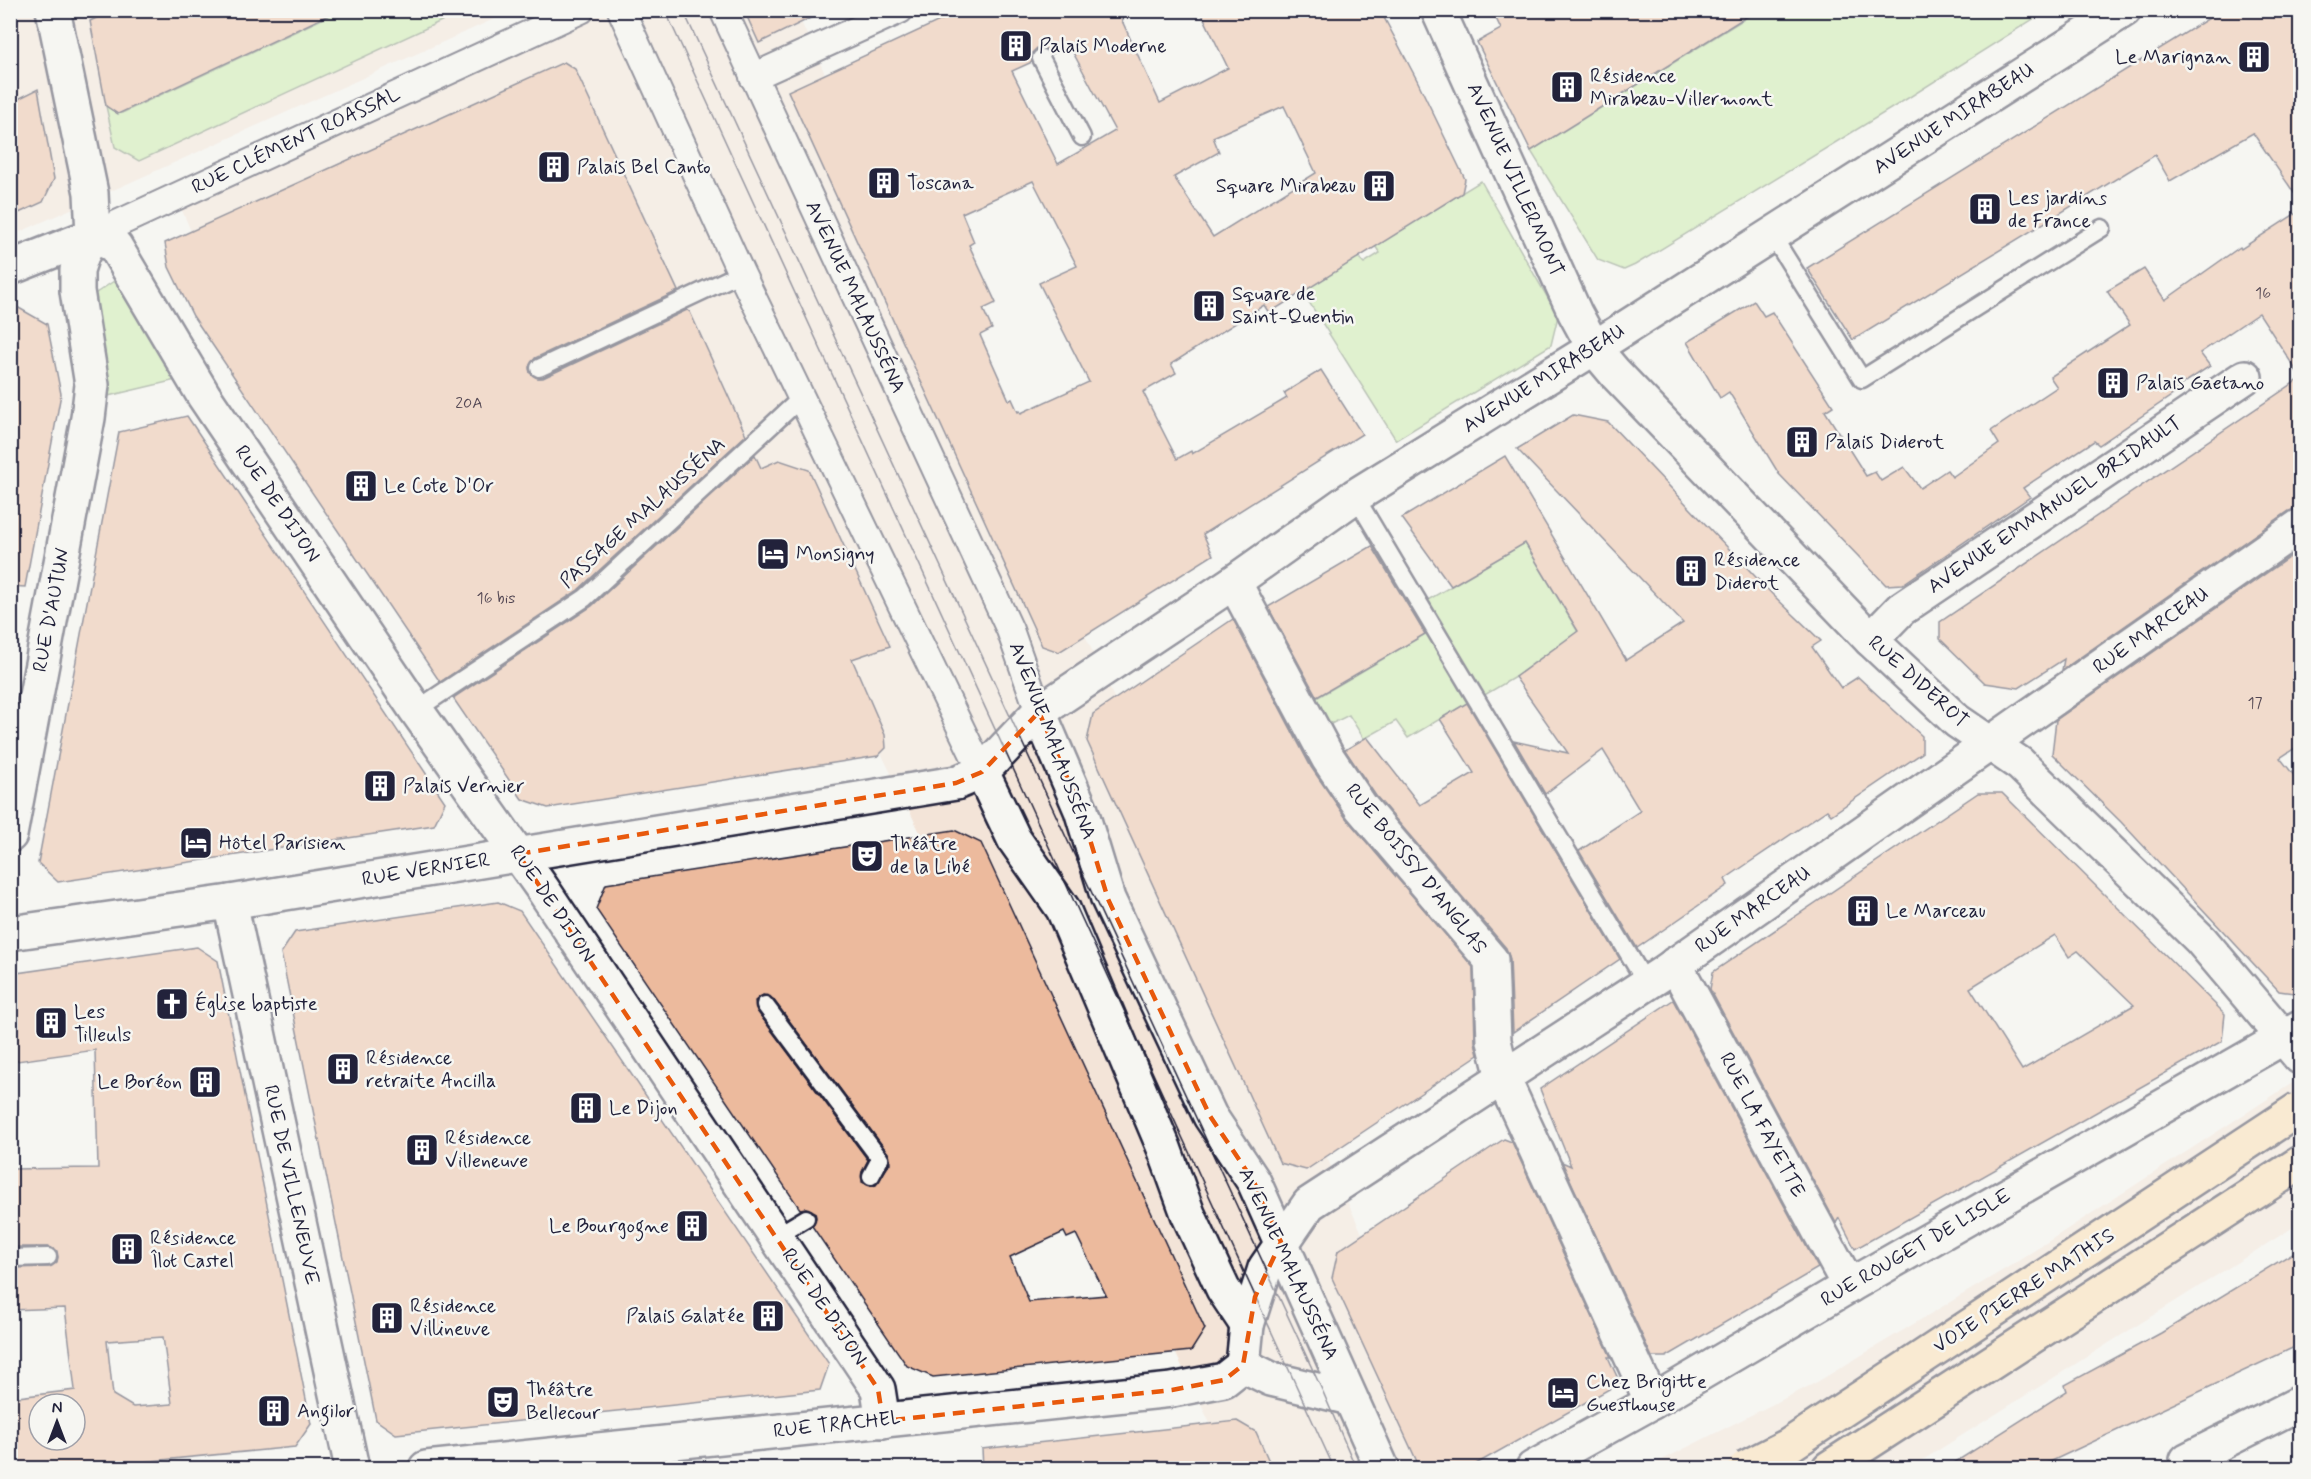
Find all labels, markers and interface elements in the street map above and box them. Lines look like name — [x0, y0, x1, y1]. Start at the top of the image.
building icon: Palais Moderne — [998, 28, 1034, 64]
place label: Palais Moderne — [1039, 33, 1167, 60]
building icon: Le Marignan — [2236, 39, 2272, 75]
place label: Le Marignan — [2115, 44, 2231, 71]
street label: AVENUE MIRABEAU — [1868, 57, 2040, 181]
place label: Résidence Mirabeau-Villermont — [1590, 63, 1773, 113]
building icon: Résidence Mirabeau-Villermont — [1549, 69, 1585, 105]
street label: AVENUE VILLERMONT — [1460, 79, 1570, 281]
street label: RUE CLÉMENT ROASSAL — [187, 80, 405, 201]
building icon: Palais Bel Canto — [536, 149, 572, 185]
place label: Palais Bel Canto — [577, 154, 711, 181]
building icon: Toscana — [866, 165, 902, 201]
building icon: Square Mirabeau — [1361, 168, 1397, 204]
place label: Toscana — [907, 170, 975, 197]
place label: Square Mirabeau — [1216, 173, 1356, 200]
place label: Les jardins de France — [2008, 185, 2107, 235]
building icon: Les jardins de France — [1967, 191, 2003, 227]
street label: AVENUE MALAUSSÉNA — [798, 196, 912, 398]
place label: Square de Saint-Quentin — [1232, 281, 1354, 331]
house number: 16 — [2255, 283, 2271, 304]
building icon: Square de Saint-Quentin — [1191, 288, 1227, 324]
street label: AVENUE MIRABEAU — [1458, 318, 1630, 440]
building icon: Palais Gaetano — [2095, 365, 2131, 401]
place label: Palais Gaetano — [2136, 370, 2264, 397]
house number: 20A — [455, 393, 483, 414]
street label: AVENUE EMMANUEL BRIDAULT — [1923, 410, 2187, 600]
building icon: Palais Diderot — [1784, 424, 1820, 460]
place label: Palais Diderot — [1825, 429, 1944, 456]
street label: PASSAGE MALAUSSÉNA — [554, 431, 732, 595]
street label: RUE DE DIJON — [228, 440, 326, 568]
building icon: Le Cote D'Or — [343, 468, 379, 504]
place label: Le Cote D'Or — [384, 473, 494, 500]
hotel icon: Monsigny — [755, 536, 791, 572]
place label: Monsigny — [796, 541, 875, 568]
street label: RUE D'AUTUN — [27, 546, 77, 674]
place label: Résidence Diderot — [1714, 547, 1800, 597]
building icon: Résidence Diderot — [1673, 553, 1709, 589]
street label: RUE MARCEAU — [2088, 581, 2214, 681]
house number: 16 bis — [477, 588, 515, 609]
street label: RUE DIDEROT — [1862, 630, 1974, 734]
street label: AVENUE MALAUSSÉNA — [1002, 638, 1102, 844]
house number: 17 — [2247, 693, 2263, 714]
building icon: Palais Vernier — [362, 768, 398, 804]
place label: Palais Vernier — [403, 773, 525, 800]
street label: RUE BOISSY D'ANGLAS — [1339, 778, 1493, 960]
hotel icon: Hôtel Parisien — [178, 825, 214, 861]
place label: Hôtel Parisien — [219, 830, 346, 857]
place label: Théâtre de la Libé — [890, 831, 970, 881]
theatre icon: Théâtre de la Libé — [849, 838, 885, 874]
street label: RUE DE DIJON — [503, 840, 601, 968]
street label: RUE VERNIER — [360, 847, 492, 893]
street label: RUE MARCEAU — [1690, 860, 1816, 960]
building icon: Le Marceau — [1845, 893, 1881, 929]
place label: Le Marceau — [1886, 898, 1986, 925]
church icon: Église baptiste — [154, 986, 190, 1022]
place label: Église baptiste — [195, 991, 318, 1018]
place label: Les Tilleuls — [74, 999, 131, 1049]
building icon: Les Tilleuls — [33, 1005, 69, 1041]
place label: Résidence retraite Ancilla — [366, 1045, 496, 1095]
street label: RUE LA FAYETTE — [1712, 1048, 1812, 1202]
building icon: Résidence retraite Ancilla — [325, 1051, 361, 1087]
building icon: Le Boréon — [187, 1064, 223, 1100]
place label: Le Boréon — [97, 1069, 182, 1096]
street label: RUE DE VILLENEUVE — [257, 1082, 325, 1288]
building icon: Le Dijon — [568, 1090, 604, 1126]
place label: Le Dijon — [609, 1095, 678, 1122]
place label: Résidence Villeneuve — [445, 1125, 531, 1175]
building icon: Résidence Villeneuve — [404, 1132, 440, 1168]
street label: AVENUE MALAUSSÉNA — [1231, 1163, 1345, 1365]
street label: RUE ROUGET DE LISLE — [1816, 1182, 2016, 1314]
building icon: Le Bourgogne — [674, 1208, 710, 1244]
place label: Le Bourgogne — [549, 1213, 669, 1242]
street label: VOIE PIERRE MATHIS — [1928, 1222, 2120, 1360]
place label: Résidence Îlot Castel — [150, 1225, 236, 1275]
building icon: Résidence Îlot Castel — [109, 1231, 145, 1267]
street label: RUE DE DIJON — [775, 1243, 873, 1371]
place label: Résidence Villineuve — [410, 1293, 496, 1343]
building icon: Palais Galatée — [750, 1298, 786, 1334]
building icon: Résidence Villineuve — [369, 1300, 405, 1336]
place label: Palais Galatée — [626, 1303, 745, 1330]
place label: Chez Brigitte Guesthouse — [1586, 1369, 1707, 1419]
hotel icon: Chez Brigitte Guesthouse — [1545, 1375, 1581, 1411]
place label: Théâtre Bellecour — [526, 1377, 601, 1427]
theatre icon: Théâtre Bellecour — [485, 1384, 521, 1420]
north arrow — [27, 1392, 87, 1452]
building icon: Angilor — [256, 1393, 292, 1429]
text: N — [52, 1398, 62, 1419]
place label: Angilor — [297, 1398, 354, 1427]
street label: RUE TRACHEL — [772, 1405, 902, 1445]

